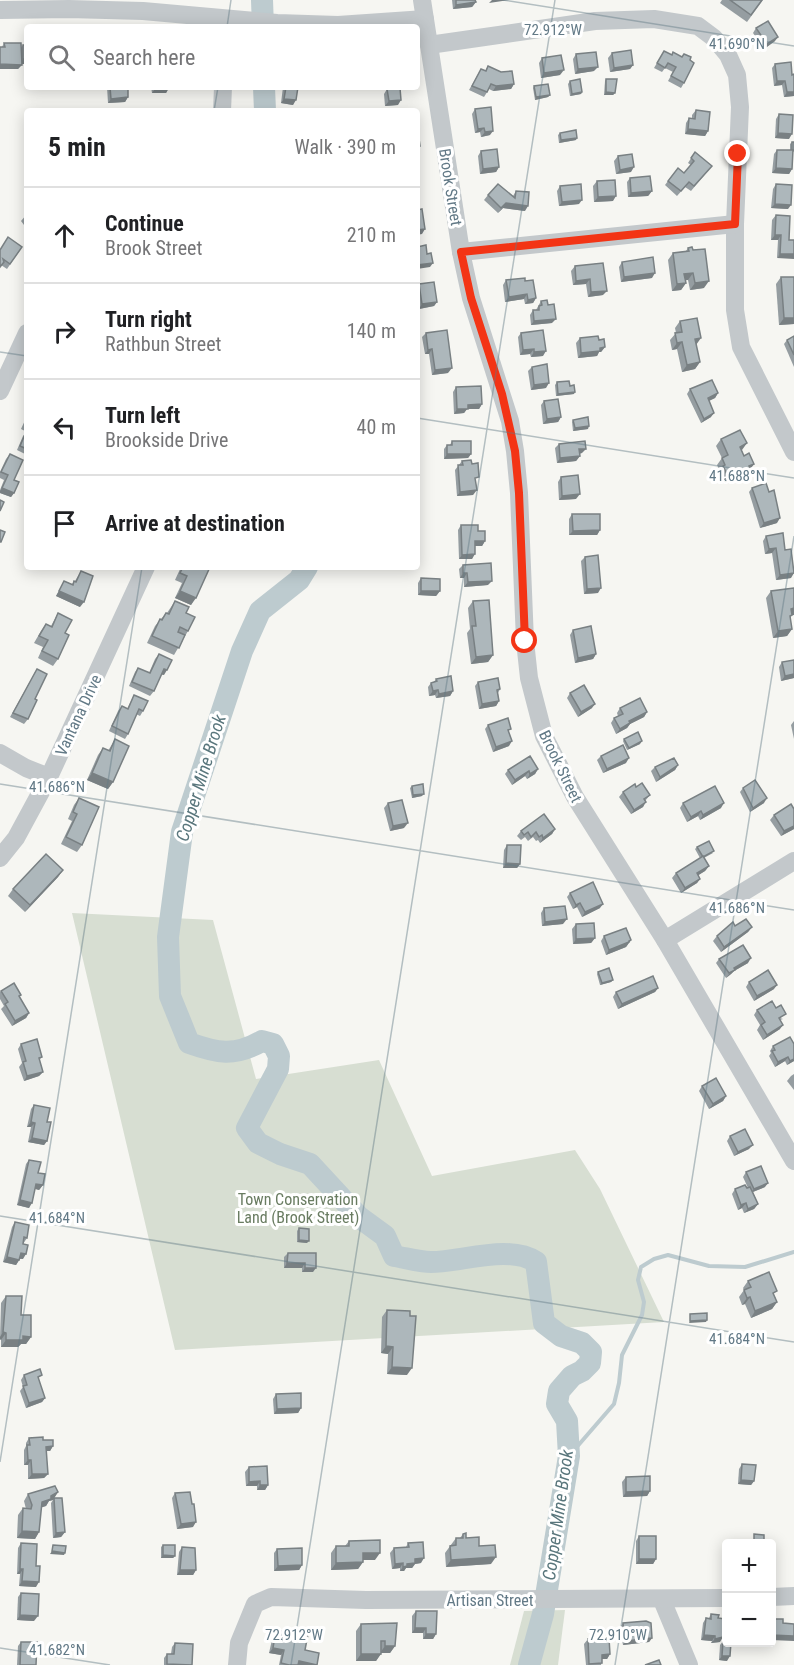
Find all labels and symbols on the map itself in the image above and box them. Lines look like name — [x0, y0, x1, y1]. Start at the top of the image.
text: 72.912°W — [524, 21, 583, 39]
text: 41.690°N — [709, 35, 765, 53]
route end — [724, 140, 750, 166]
street label: Brook Street — [435, 147, 466, 227]
text: 41.688°N — [709, 467, 765, 485]
route start — [511, 627, 537, 653]
street label: Vantana Drive — [51, 672, 106, 759]
water label: Copper Mine Brook — [171, 711, 230, 844]
street label: Brook Street — [535, 727, 586, 806]
text: 41.686°N — [29, 778, 85, 796]
text: 41.686°N — [709, 899, 765, 917]
park label: Town Conservation Land (Brook Street) — [237, 1190, 359, 1227]
text: 41.684°N — [29, 1209, 85, 1227]
text: 41.684°N — [709, 1330, 765, 1348]
water label: Copper Mine Brook — [538, 1447, 577, 1581]
street label: Artisan Street — [447, 1591, 534, 1610]
text: 72.912°W — [265, 1626, 324, 1644]
text: 72.910°W — [589, 1626, 648, 1644]
text: 41.682°N — [29, 1641, 85, 1659]

